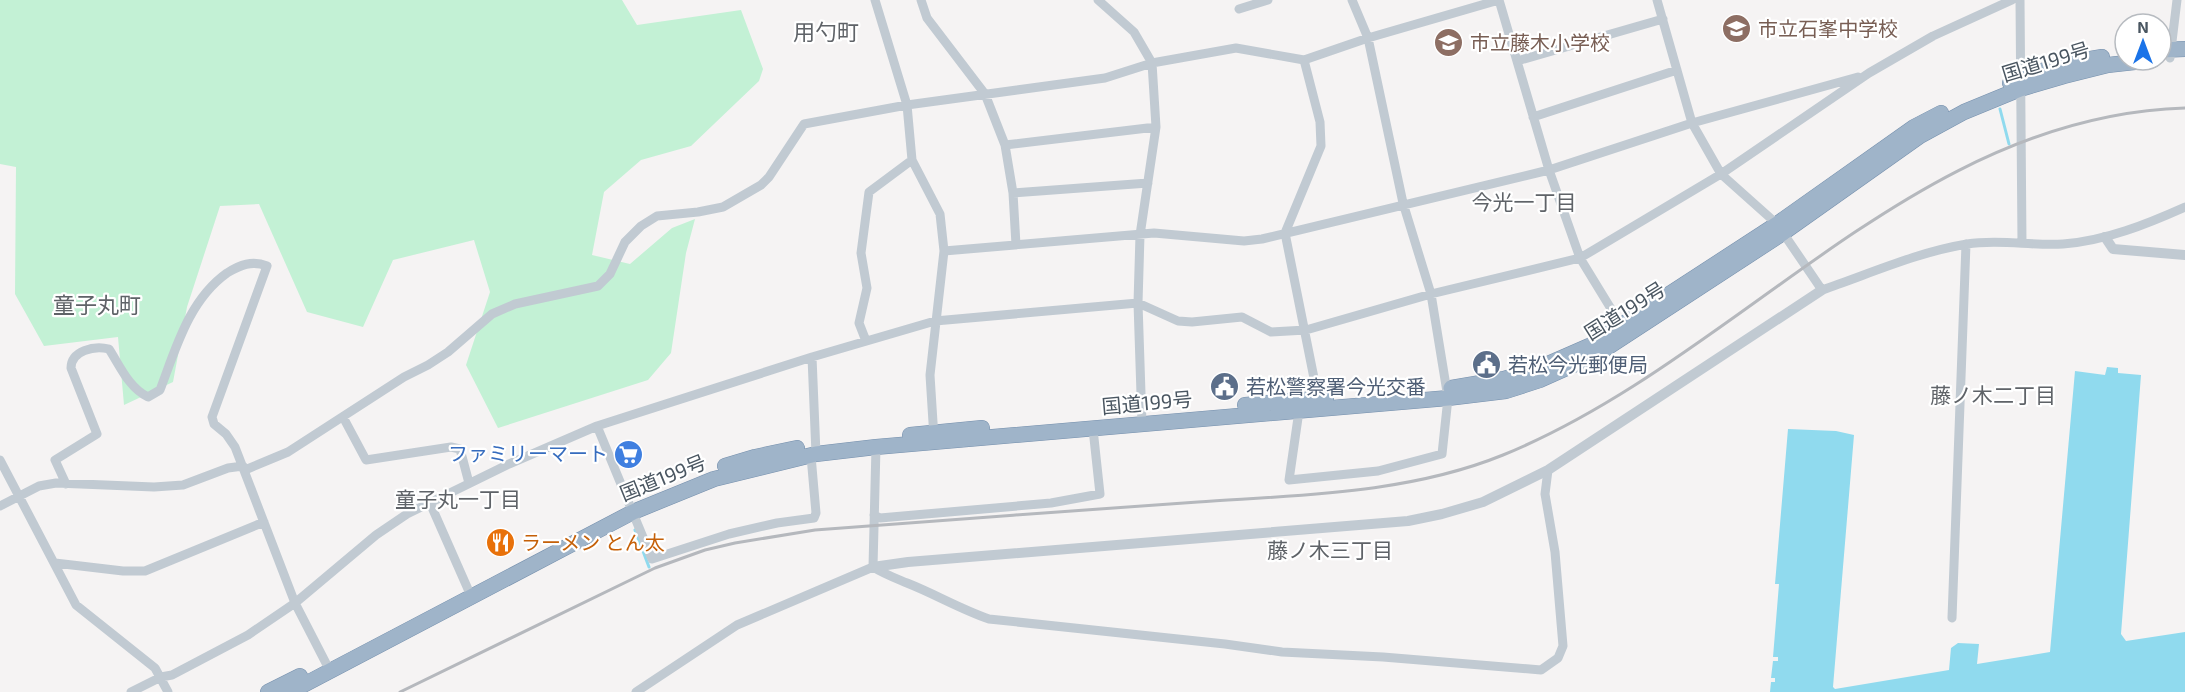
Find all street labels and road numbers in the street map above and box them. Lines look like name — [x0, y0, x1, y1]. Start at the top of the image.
street label: 国道199号 — [1999, 36, 2093, 86]
street label: 国道199号 — [1580, 276, 1669, 344]
street label: 国道199号 — [1101, 386, 1193, 418]
street label: 国道199号 — [616, 449, 709, 505]

